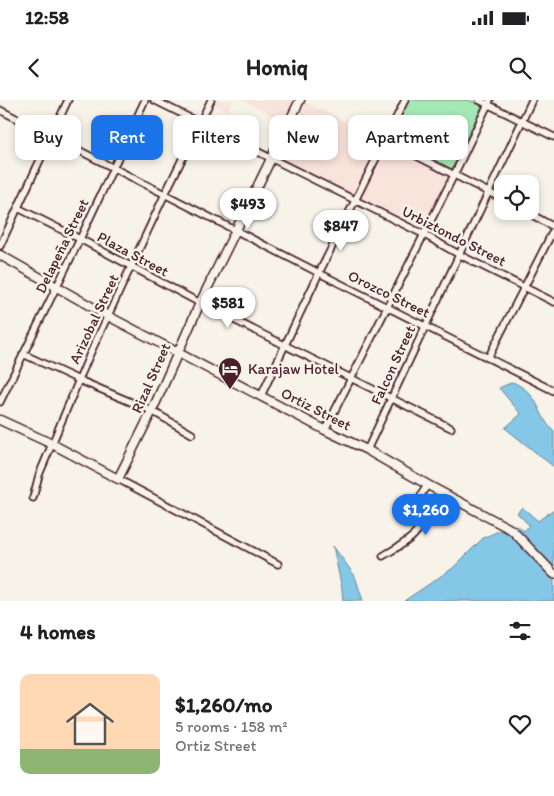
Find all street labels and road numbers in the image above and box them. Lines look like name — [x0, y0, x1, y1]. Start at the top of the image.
street label: Delapeña Street — [31, 195, 93, 296]
street label: Urbiztondo Street — [399, 202, 509, 270]
street label: Plaza Street — [94, 228, 172, 280]
street label: Orozco Street — [345, 266, 433, 322]
street label: Arizobal Street — [65, 271, 123, 367]
street label: Falcon Street — [367, 322, 419, 407]
street label: Rizal Street — [128, 340, 175, 416]
street label: Ortiz Street — [278, 384, 354, 435]

